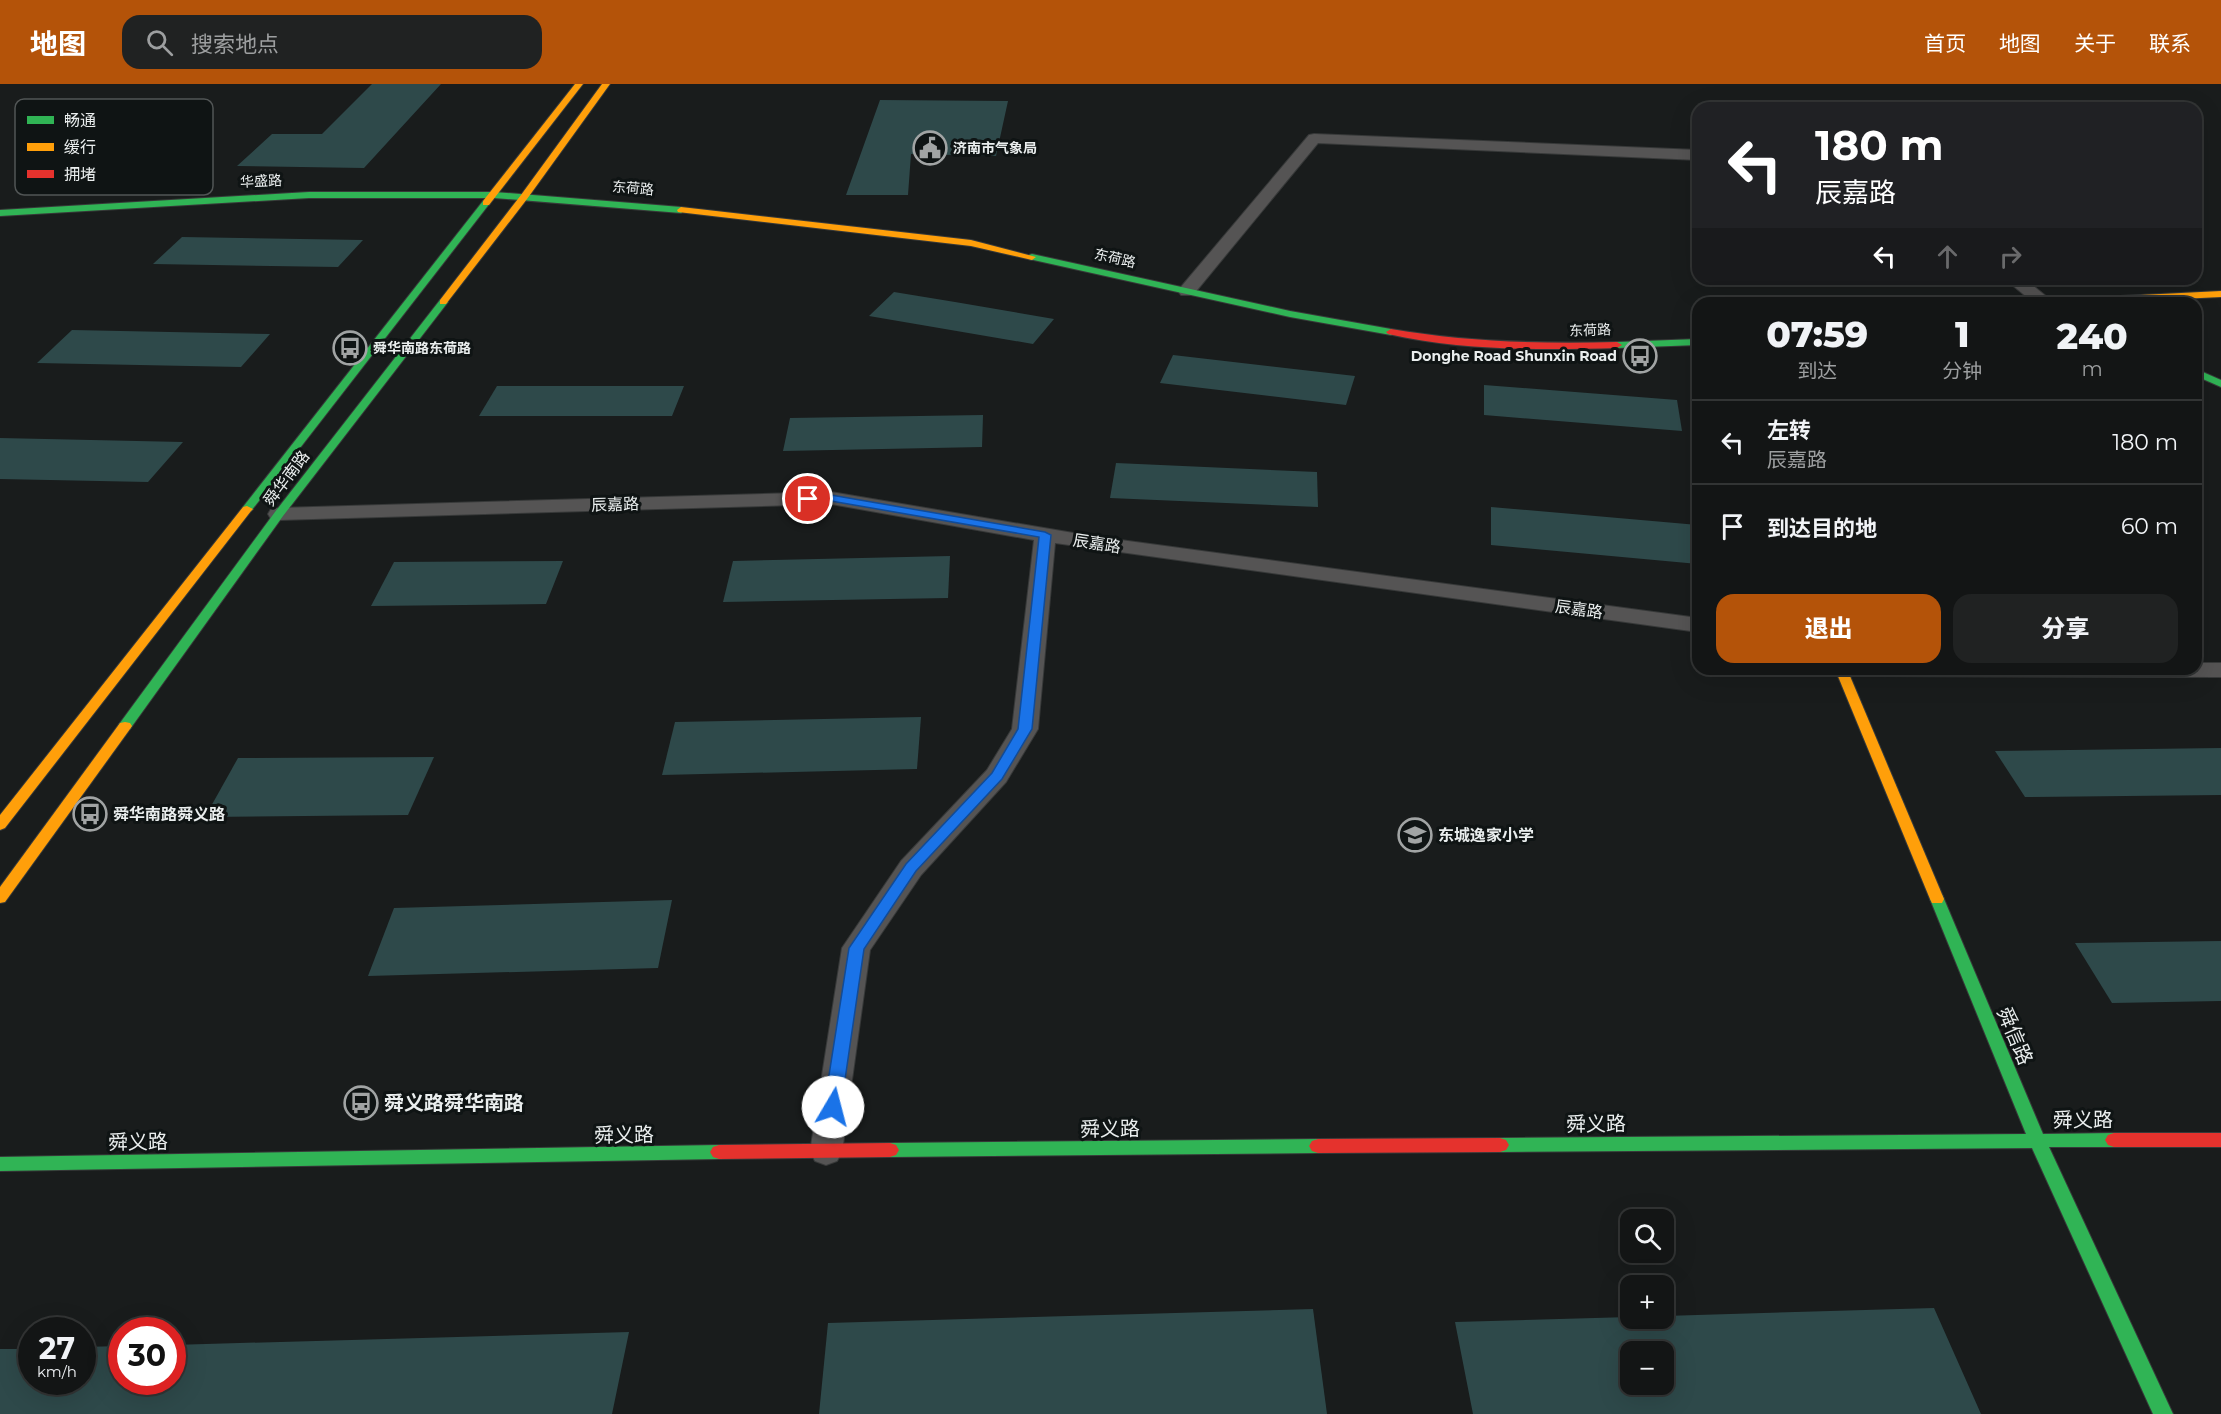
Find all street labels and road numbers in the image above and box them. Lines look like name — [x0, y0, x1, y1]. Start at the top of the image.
street label: 华盛路 — [240, 171, 282, 191]
street label: 东荷路 — [611, 177, 655, 199]
street label: 东荷路 — [1093, 245, 1137, 271]
street label: 东荷路 — [1569, 320, 1611, 340]
street label: 舜华南路 — [260, 447, 313, 510]
street label: 辰嘉路 — [591, 494, 639, 515]
street label: 辰嘉路 — [1072, 530, 1122, 557]
street label: 辰嘉路 — [1554, 597, 1604, 622]
street label: 舜信路 — [1992, 1004, 2038, 1068]
street label: 舜义路 — [2053, 1108, 2113, 1132]
street label: 舜义路 — [1566, 1111, 1626, 1137]
street label: 舜义路 — [1080, 1116, 1140, 1142]
street label: 舜义路 — [594, 1122, 654, 1148]
street label: 舜义路 — [108, 1129, 168, 1155]

